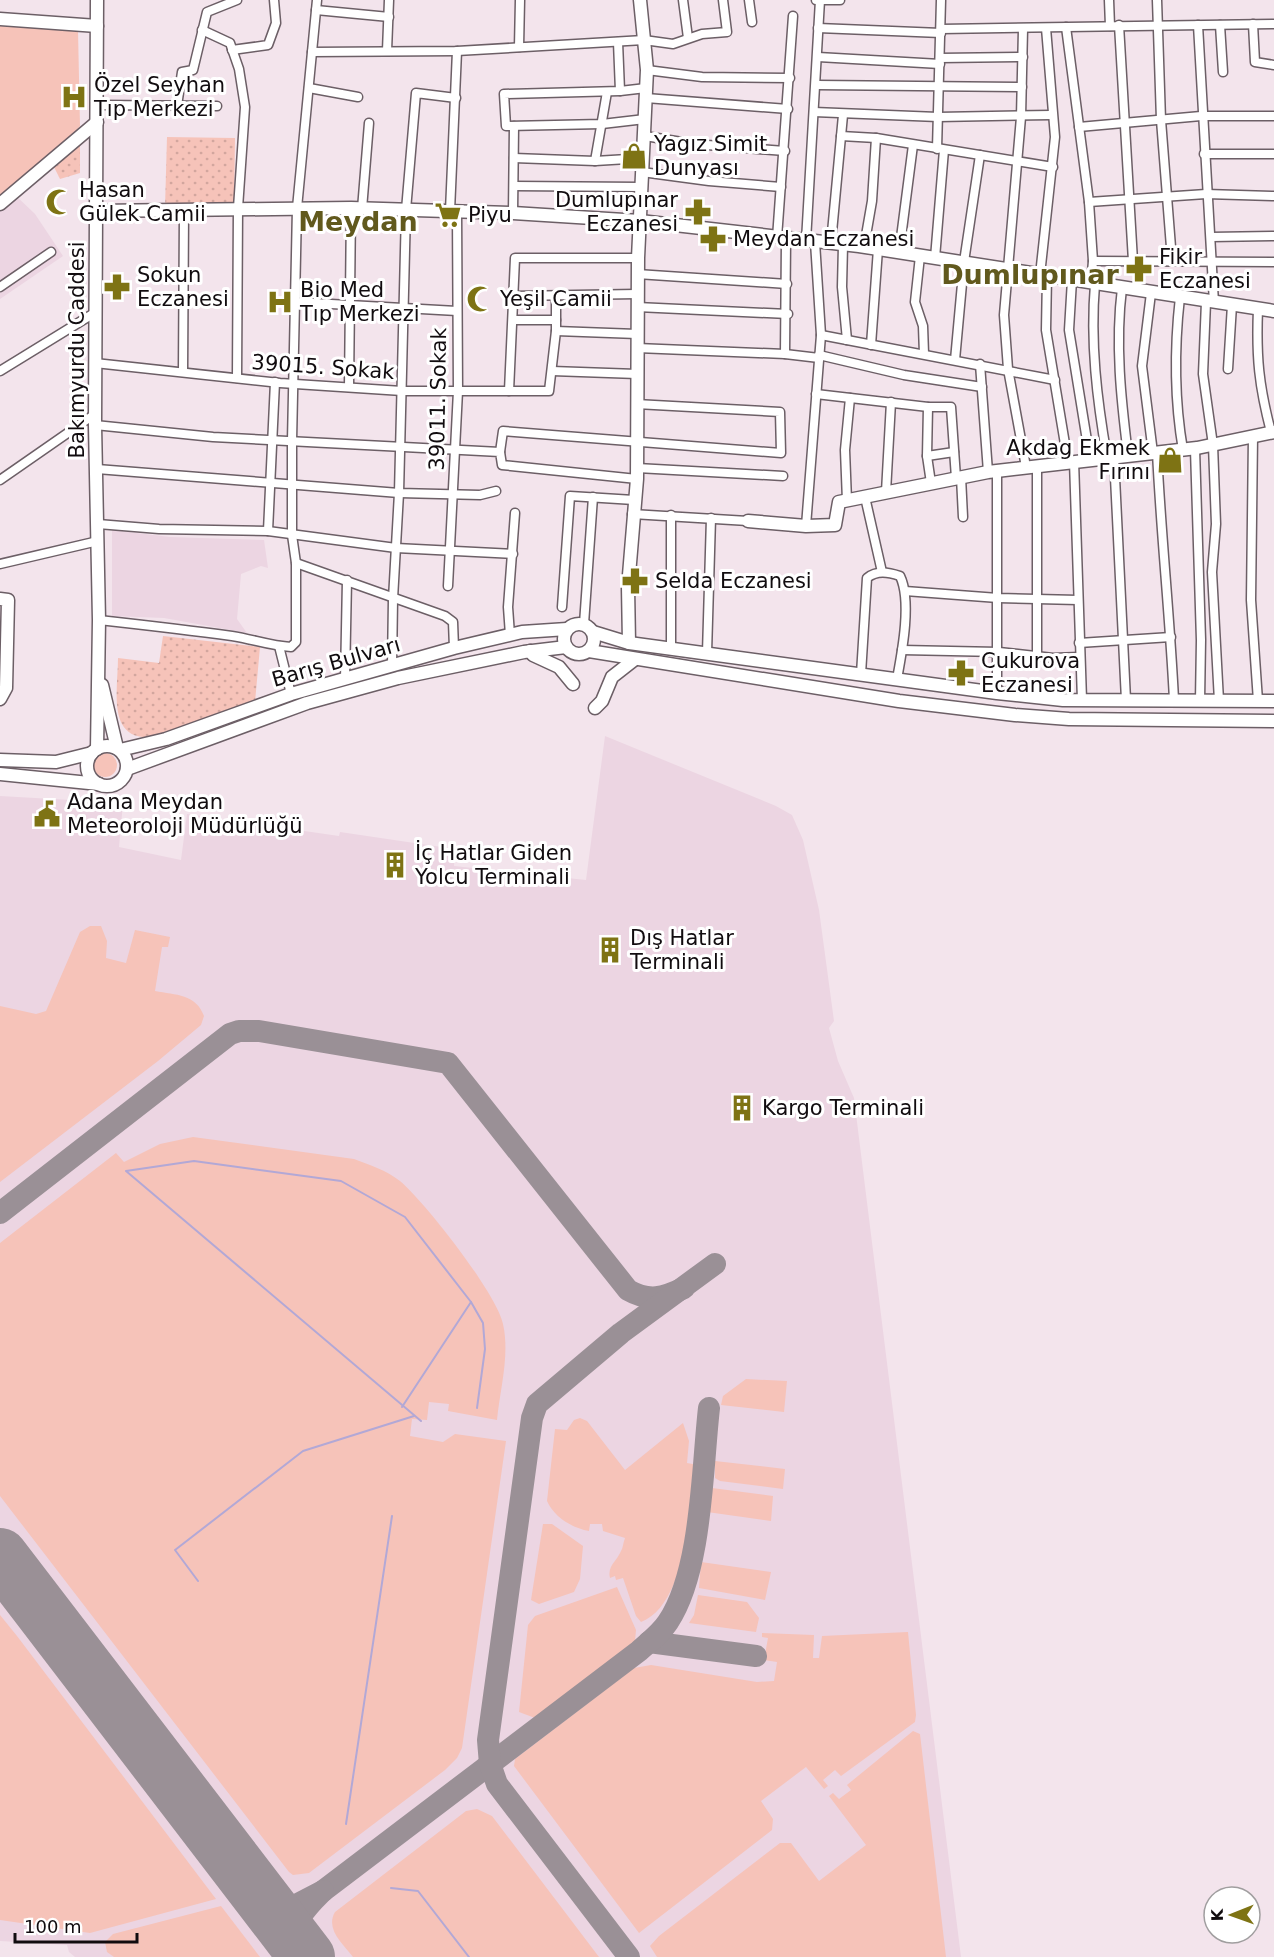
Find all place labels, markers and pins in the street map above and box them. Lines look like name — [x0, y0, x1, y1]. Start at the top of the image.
place label: Özel Seyhan Tıp Merkezi — [93, 72, 225, 121]
hospital icon: Özel Seyhan Tıp Merkezi — [59, 82, 89, 112]
place label: Yagız Simit Dunyası — [653, 132, 767, 180]
shop icon: Yagız Simit Dunyası — [619, 141, 649, 171]
place label: Hasan Gülek Camii — [79, 178, 206, 226]
mosque icon: Hasan Gülek Camii — [44, 187, 74, 217]
place label: Dumlupınar Eczanesi — [555, 188, 678, 236]
pharmacy icon: Dumlupınar Eczanesi — [683, 197, 713, 227]
supermarket icon: Piyu — [433, 200, 463, 230]
place label: Piyu — [468, 203, 512, 227]
pharmacy icon: Meydan Eczanesi — [698, 224, 728, 254]
place label: Meydan Eczanesi — [733, 227, 914, 251]
place label: Fikir Eczanesi — [1159, 245, 1251, 293]
pharmacy icon: Fikir Eczanesi — [1124, 254, 1154, 284]
place label: Sokun Eczanesi — [137, 263, 229, 311]
pharmacy icon: Sokun Eczanesi — [102, 272, 132, 302]
place label: Bio Med Tıp Merkezi — [299, 278, 420, 326]
mosque icon: Yeşil Camii — [465, 284, 495, 314]
hospital icon: Bio Med Tıp Merkezi — [265, 287, 295, 317]
place label: Yeşil Camii — [499, 287, 612, 311]
place label: Akdag Ekmek Fırını — [1006, 436, 1151, 484]
shop icon: Akdag Ekmek Fırını — [1155, 445, 1185, 475]
pharmacy icon: Selda Eczanesi — [620, 566, 650, 596]
place label: Selda Eczanesi — [655, 569, 812, 593]
place label: Cukurova Eczanesi — [981, 649, 1080, 697]
pharmacy icon: Cukurova Eczanesi — [946, 658, 976, 688]
place label: Adana Meydan Meteoroloji Müdürlüğü — [67, 790, 303, 838]
public building icon: Adana Meydan Meteoroloji Müdürlüğü — [32, 799, 62, 829]
place label: İç Hatlar Giden Yolcu Terminali — [414, 840, 572, 889]
building icon: İç Hatlar Giden Yolcu Terminali — [380, 850, 410, 880]
place label: Dış Hatlar Terminali — [629, 926, 734, 974]
building icon: Dış Hatlar Terminali — [595, 935, 625, 965]
building icon: Kargo Terminali — [727, 1093, 757, 1123]
place label: Kargo Terminali — [762, 1096, 924, 1120]

